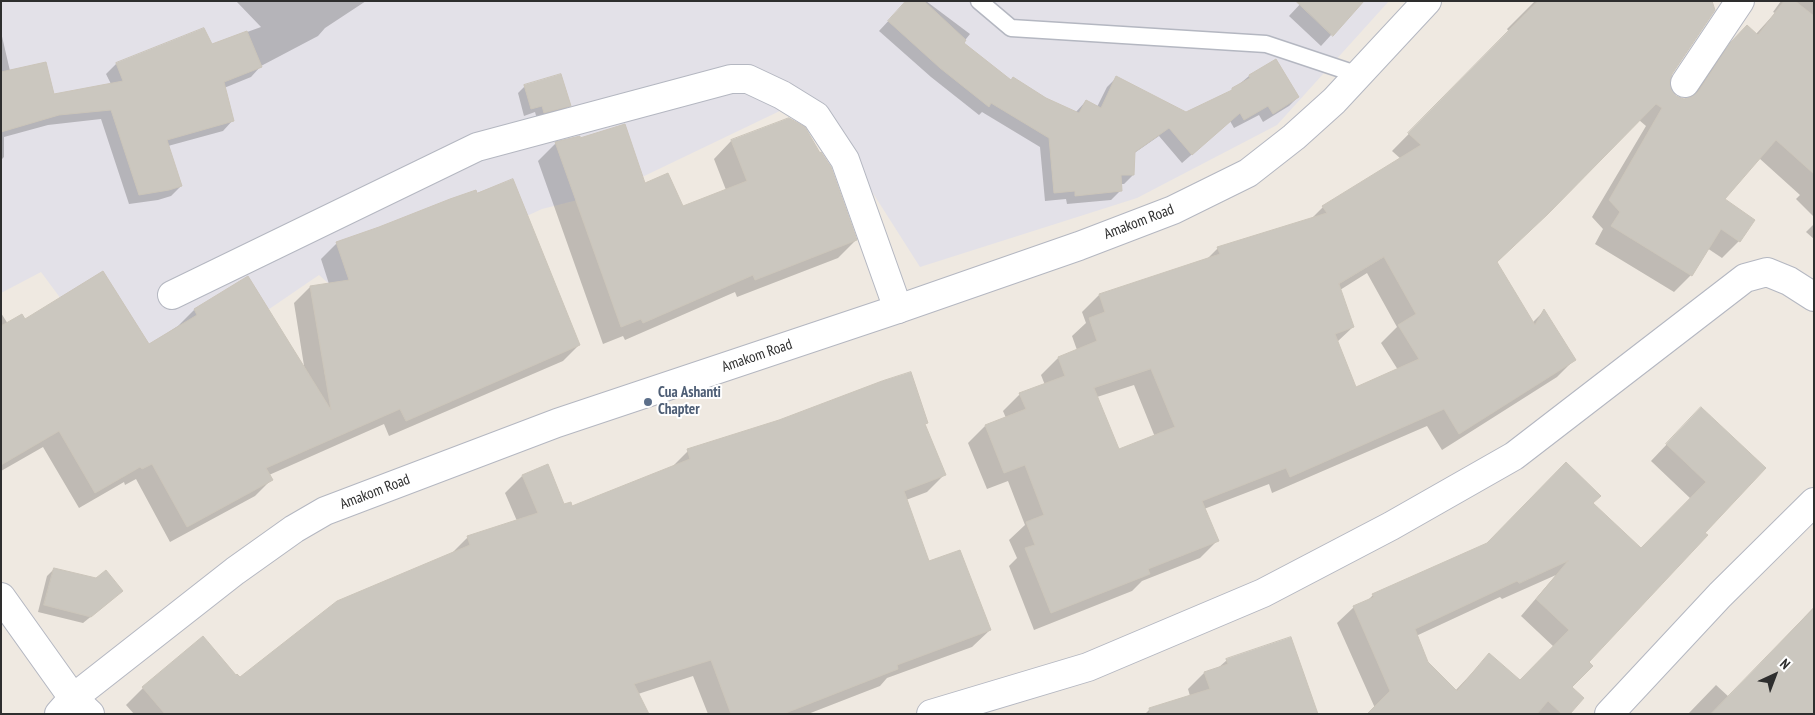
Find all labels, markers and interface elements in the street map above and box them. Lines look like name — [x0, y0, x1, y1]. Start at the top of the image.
street label: Amakom Road — [1101, 200, 1177, 244]
street label: Amakom Road — [719, 336, 795, 376]
place label: Cua Ashanti Chapter — [658, 384, 721, 419]
marker: Cua Ashanti Chapter — [642, 396, 654, 408]
street label: Amakom Road — [337, 470, 413, 514]
north arrow — [1750, 650, 1800, 700]
text: N — [1776, 655, 1794, 673]

